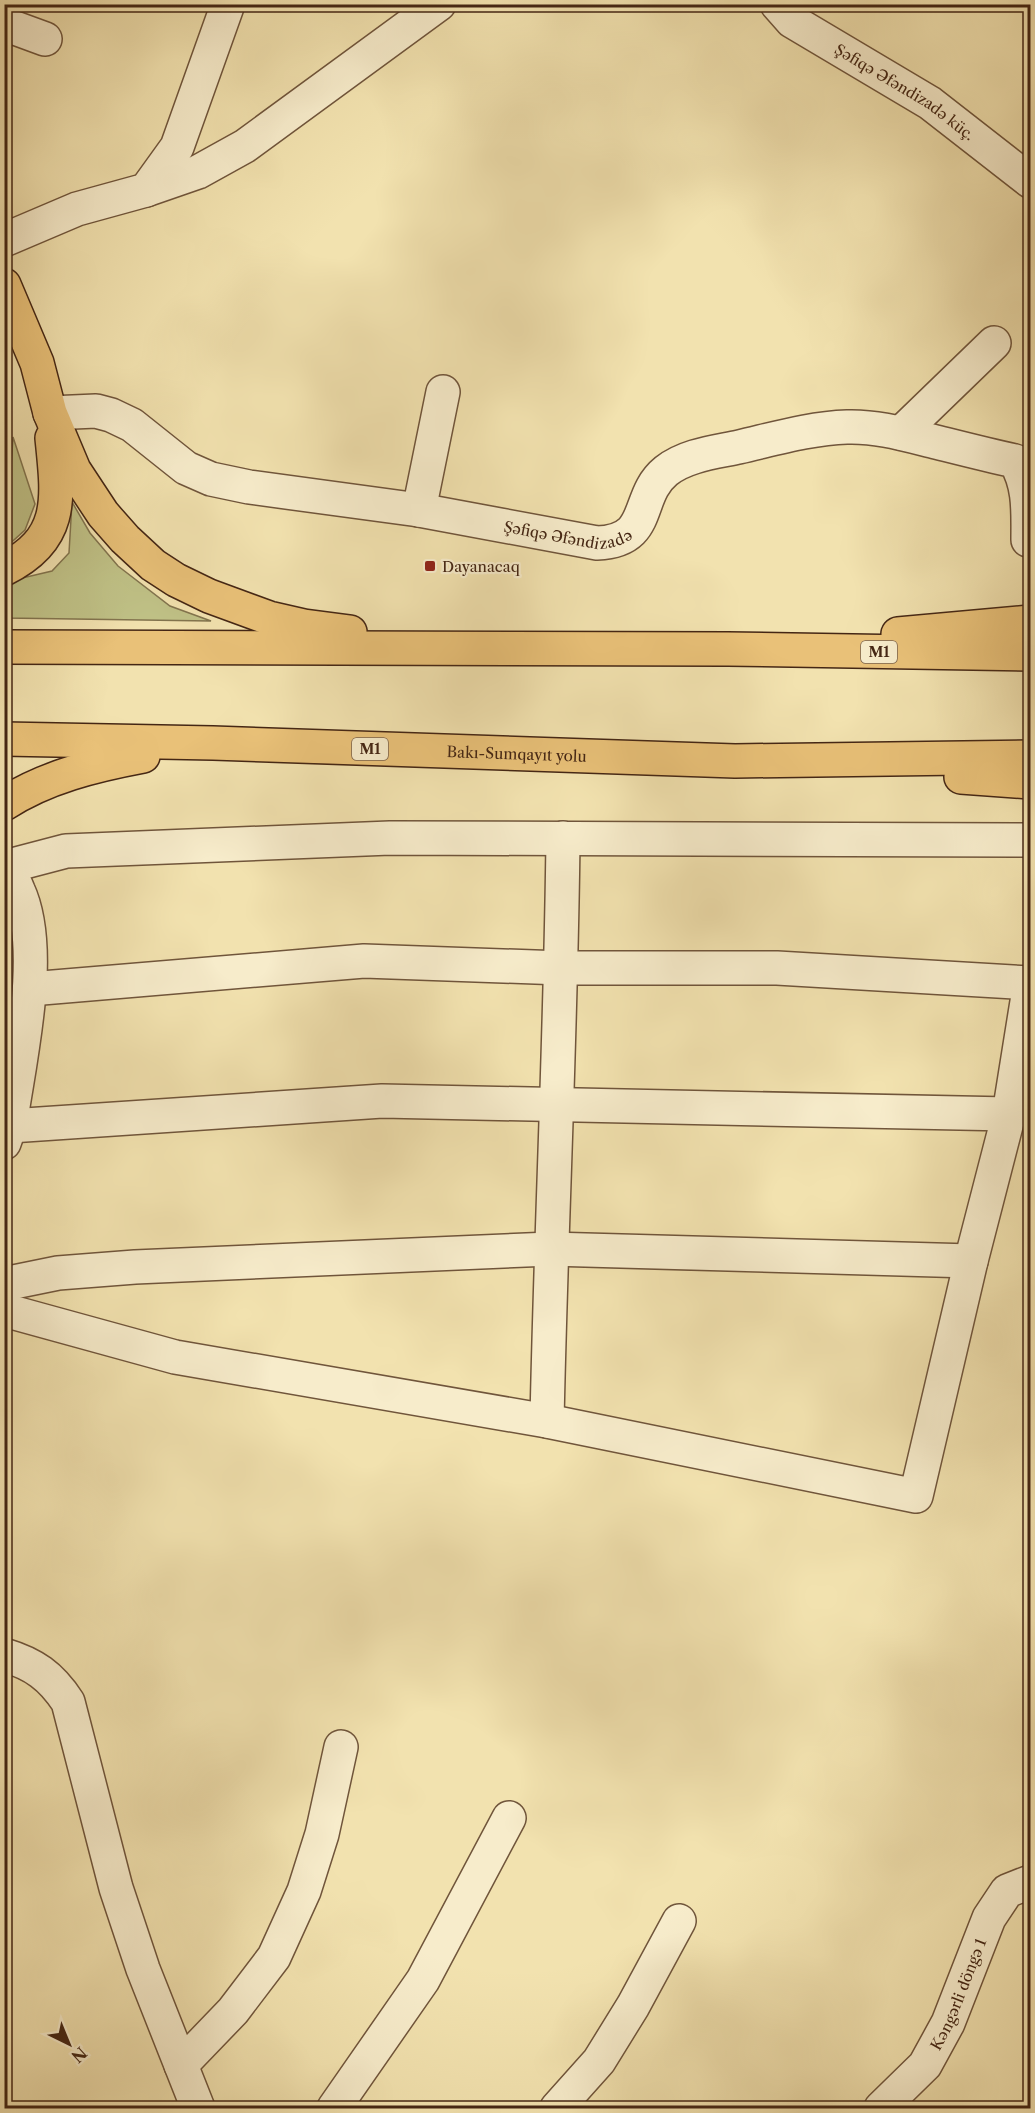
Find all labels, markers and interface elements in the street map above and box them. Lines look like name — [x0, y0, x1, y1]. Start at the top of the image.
street label: Şəfiqə Əfəndizadə küç. — [831, 39, 979, 144]
street label: Şəfiqə Əfəndizadə — [502, 516, 636, 553]
place label: Dayanacaq — [442, 557, 520, 576]
marker: Dayanacaq — [423, 559, 437, 573]
road number: M1 — [861, 641, 897, 663]
road number: M1 — [352, 738, 388, 760]
street label: Bakı-Sumqayıt yolu — [447, 742, 587, 765]
street label: Kəngərli döngə 1 — [926, 1935, 990, 2053]
north arrow — [39, 2014, 99, 2074]
text: N — [67, 2043, 91, 2067]

